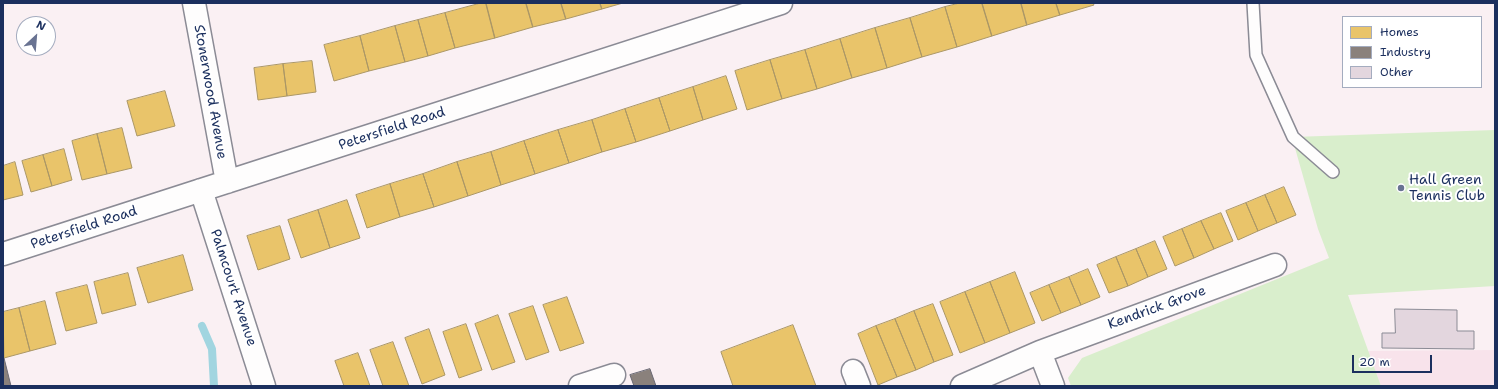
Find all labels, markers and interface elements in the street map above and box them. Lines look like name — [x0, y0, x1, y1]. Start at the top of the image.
north arrow — [16, 16, 56, 56]
legend — [1342, 16, 1482, 88]
text: N — [34, 17, 48, 34]
street label: Stonerwood Avenue — [190, 23, 230, 161]
text: Homes — [1380, 24, 1419, 40]
text: Industry — [1380, 44, 1431, 60]
text: Other — [1380, 64, 1413, 80]
street label: Petersfield Road — [337, 104, 447, 154]
place label: Hall Green Tennis Club — [1409, 172, 1485, 204]
marker: Hall Green Tennis Club — [1396, 183, 1406, 193]
street label: Petersfield Road — [29, 203, 139, 253]
street label: Palmcourt Avenue — [206, 227, 260, 349]
street label: Kendrick Grove — [1106, 282, 1208, 334]
scale bar — [1354, 347, 1434, 373]
text: 20 m — [1359, 354, 1390, 370]

